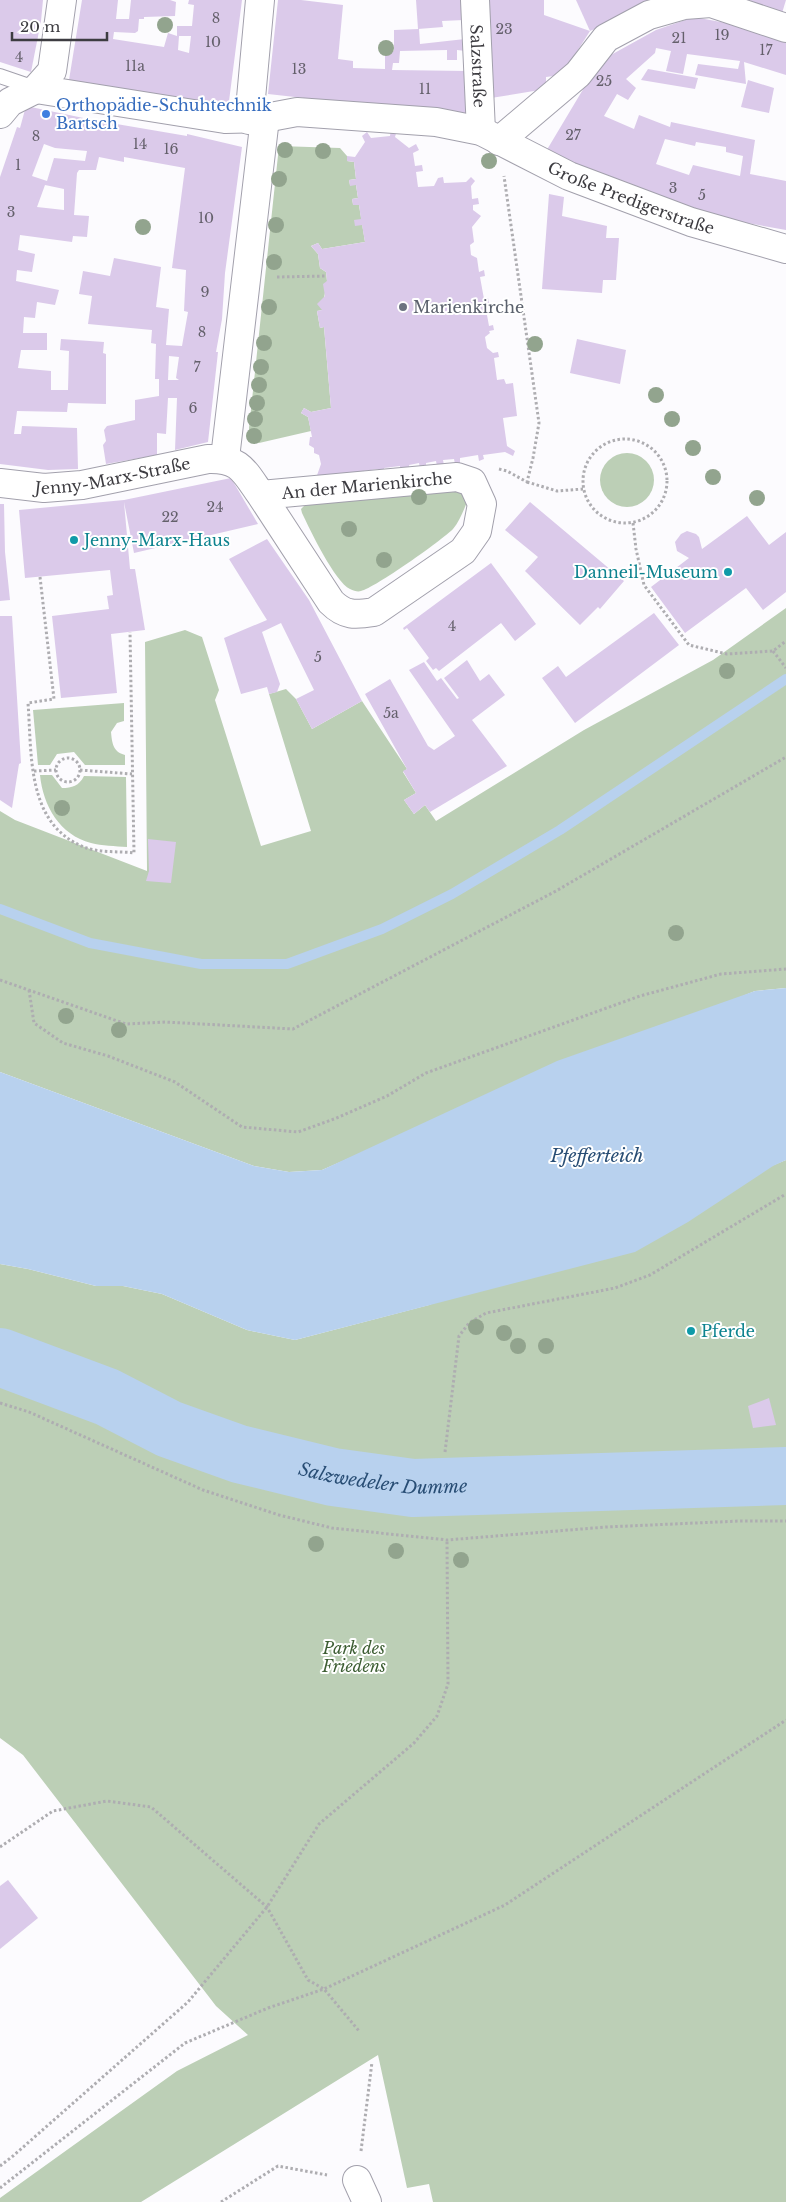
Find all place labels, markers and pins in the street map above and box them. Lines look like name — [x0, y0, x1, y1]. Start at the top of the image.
place label: Orthopädie-Schuhtechnik Bartsch — [56, 95, 272, 133]
marker: Orthopädie-Schuhtechnik Bartsch — [40, 108, 52, 120]
place label: Marienkirche — [413, 297, 524, 317]
marker: Marienkirche — [397, 301, 409, 313]
place label: Jenny-Marx-Haus — [82, 530, 230, 550]
marker: Jenny-Marx-Haus — [68, 534, 80, 546]
place label: Danneil-Museum — [574, 562, 718, 582]
marker: Danneil-Museum — [722, 566, 734, 578]
place label: Pferde — [701, 1321, 755, 1341]
marker: Pferde — [685, 1325, 697, 1337]

